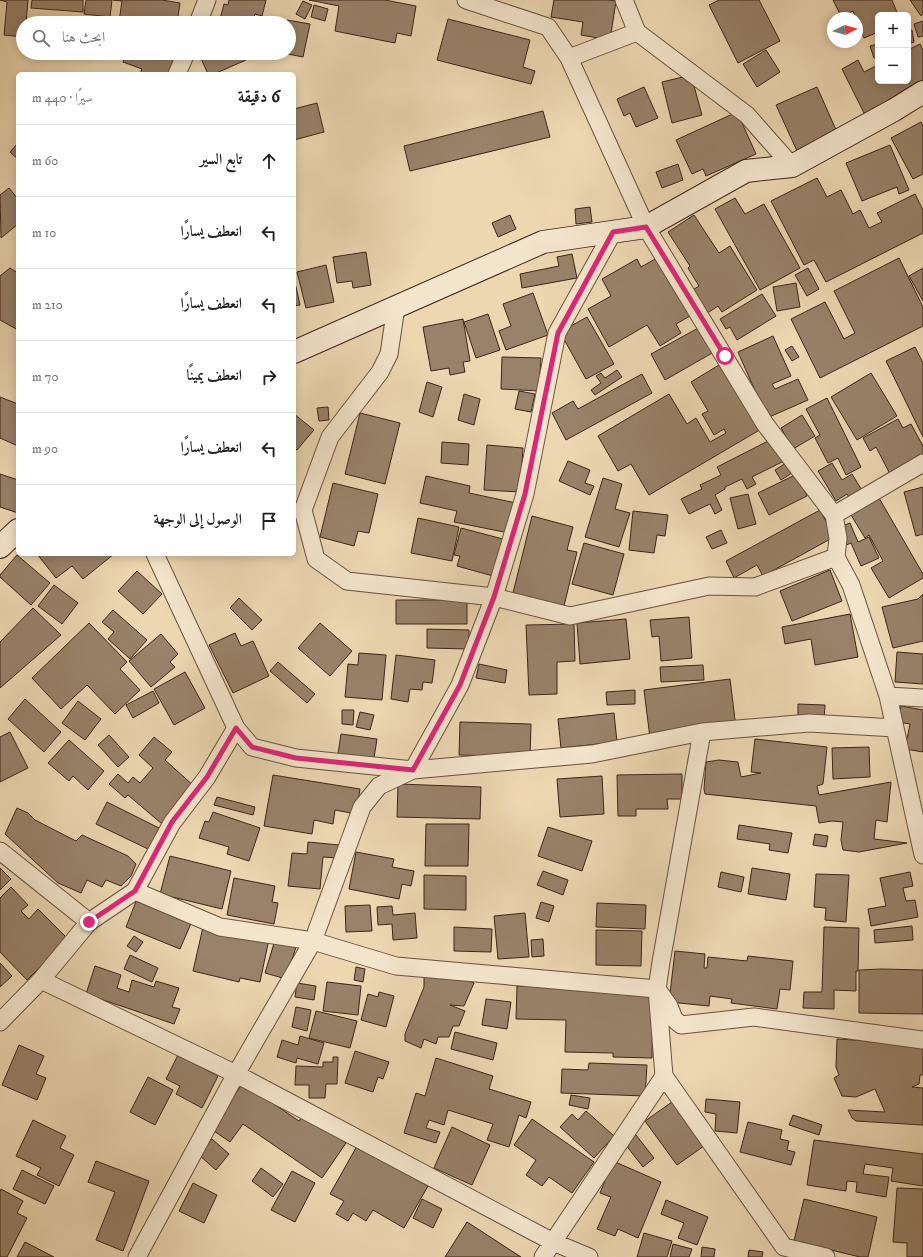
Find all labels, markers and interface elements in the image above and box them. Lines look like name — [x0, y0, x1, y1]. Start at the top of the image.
north arrow — [827, 12, 863, 48]
map controls — [875, 12, 911, 84]
button: + — [875, 12, 911, 48]
search box — [16, 16, 296, 60]
icon: search — [30, 27, 52, 49]
text: ابحث هنا — [62, 28, 105, 47]
button: − — [875, 48, 911, 84]
text: 6 دقيقة — [238, 86, 280, 108]
text: سيرًا · 440 m — [32, 90, 93, 106]
text: تابع السير — [200, 150, 242, 169]
icon: ahead — [258, 150, 280, 172]
text: 60 m — [32, 153, 58, 169]
text: انعطف يسارًا — [181, 222, 242, 241]
icon: left — [258, 222, 280, 244]
text: 10 m — [32, 225, 56, 241]
text: انعطف يسارًا — [181, 294, 242, 313]
icon: left — [258, 294, 280, 316]
text: 210 m — [32, 297, 63, 313]
route start — [716, 347, 734, 365]
text: انعطف يمينًا — [187, 366, 242, 385]
icon: right — [258, 366, 280, 388]
text: 70 m — [32, 369, 58, 385]
text: انعطف يسارًا — [181, 438, 242, 457]
icon: left — [258, 438, 280, 460]
text: 90 m — [32, 441, 58, 457]
text: الوصول إلى الوجهة — [153, 510, 242, 529]
icon: arrive — [258, 510, 280, 532]
route end — [80, 913, 98, 931]

